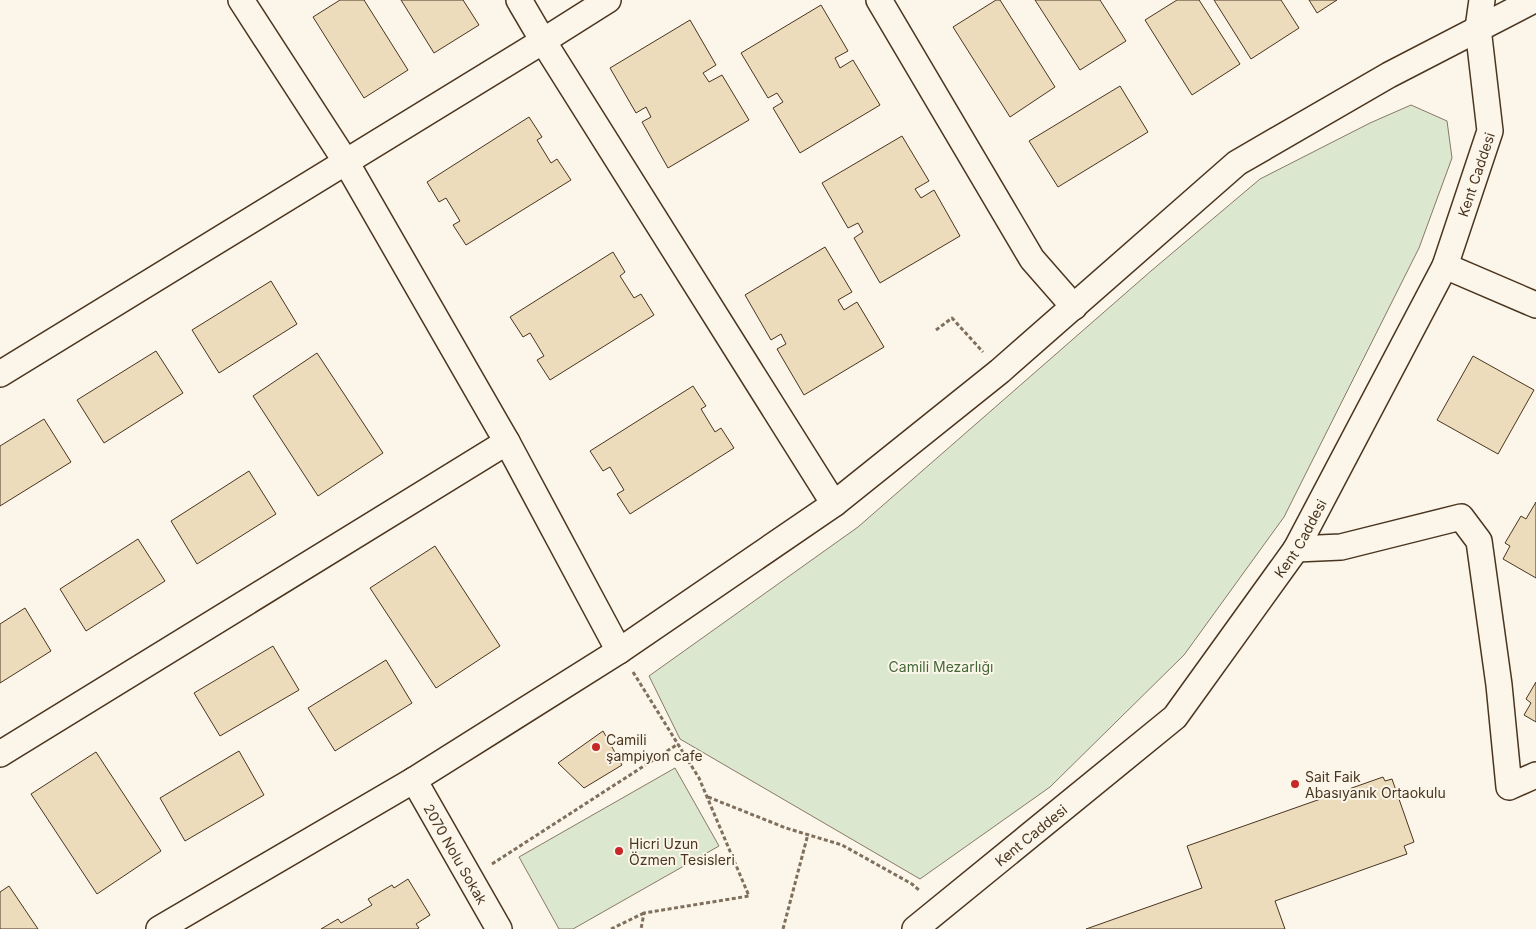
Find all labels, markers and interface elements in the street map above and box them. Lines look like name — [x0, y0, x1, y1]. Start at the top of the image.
street label: Kent Caddesi — [1454, 130, 1498, 219]
street label: Kent Caddesi — [1270, 496, 1329, 580]
park label: Camili Mezarlığı — [889, 658, 993, 675]
place label: Camili şampiyon cafe — [606, 731, 703, 764]
marker: Camili şampiyon cafe — [590, 741, 602, 753]
place label: Sait Faik Abasıyanık Ortaokulu — [1305, 768, 1446, 801]
marker: Sait Faik Abasıyanık Ortaokulu — [1289, 778, 1301, 790]
street label: Kent Caddesi — [991, 800, 1070, 869]
street label: 2070 Nolu Sokak — [421, 801, 492, 907]
place label: Hicri Uzun Özmen Tesisleri — [629, 835, 735, 868]
marker: Hicri Uzun Özmen Tesisleri — [613, 845, 625, 857]

